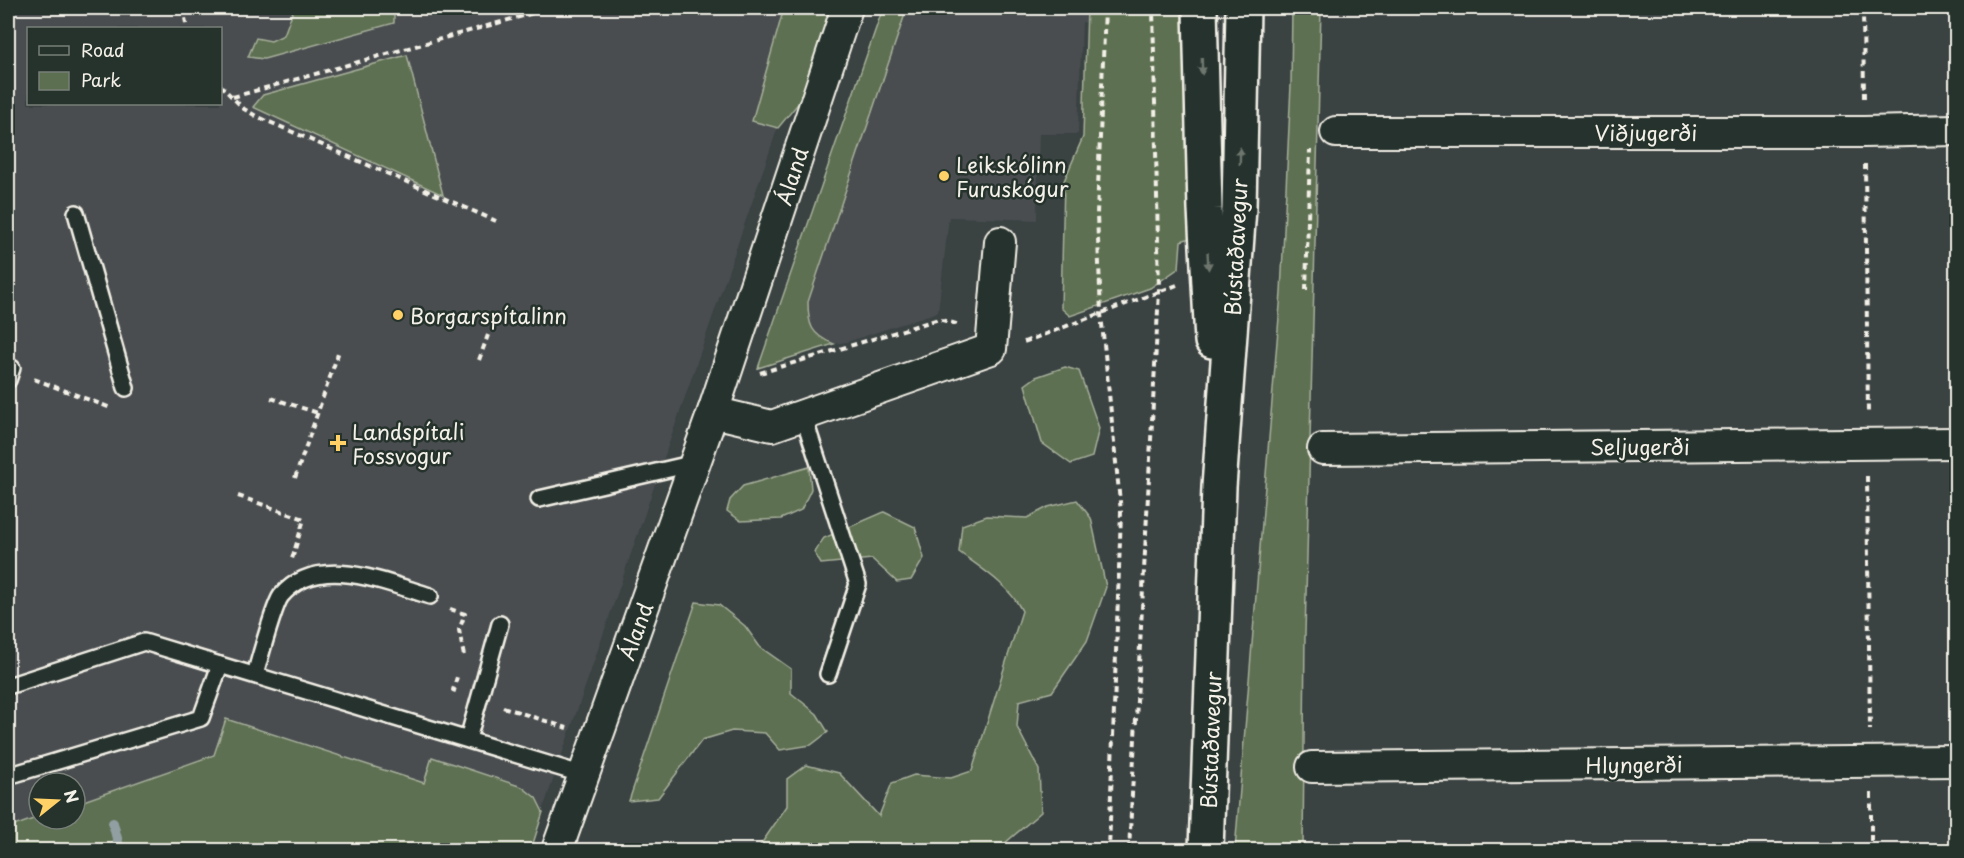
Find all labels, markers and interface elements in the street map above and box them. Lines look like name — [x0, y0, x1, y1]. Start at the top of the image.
legend — [27, 27, 222, 105]
text: Road — [81, 36, 125, 63]
one-way arrow — [1197, 56, 1207, 75]
text: Park — [81, 66, 121, 93]
street label: Viðjugerði — [1595, 116, 1697, 148]
street label: Áland — [767, 143, 815, 209]
one-way arrow — [1235, 146, 1245, 165]
place label: Leikskólinn Furuskógur — [956, 148, 1069, 204]
marker: Leikskólinn Furuskógur — [937, 169, 951, 183]
street label: Bústaðavegur — [1215, 177, 1255, 316]
one-way arrow — [1203, 251, 1212, 270]
place label: Borgarspítalinn — [410, 299, 567, 331]
marker: Borgarspítalinn — [391, 308, 405, 322]
place label: Landspítali Fossvogur — [352, 415, 464, 471]
street label: Seljugerði — [1590, 430, 1690, 462]
marker: Landspítali Fossvogur — [329, 434, 347, 452]
street label: Áland — [610, 598, 660, 664]
street label: Bústaðavegur — [1192, 671, 1228, 809]
street label: Hlyngerði — [1585, 747, 1683, 781]
north arrow — [27, 771, 87, 831]
text: N — [59, 786, 86, 806]

